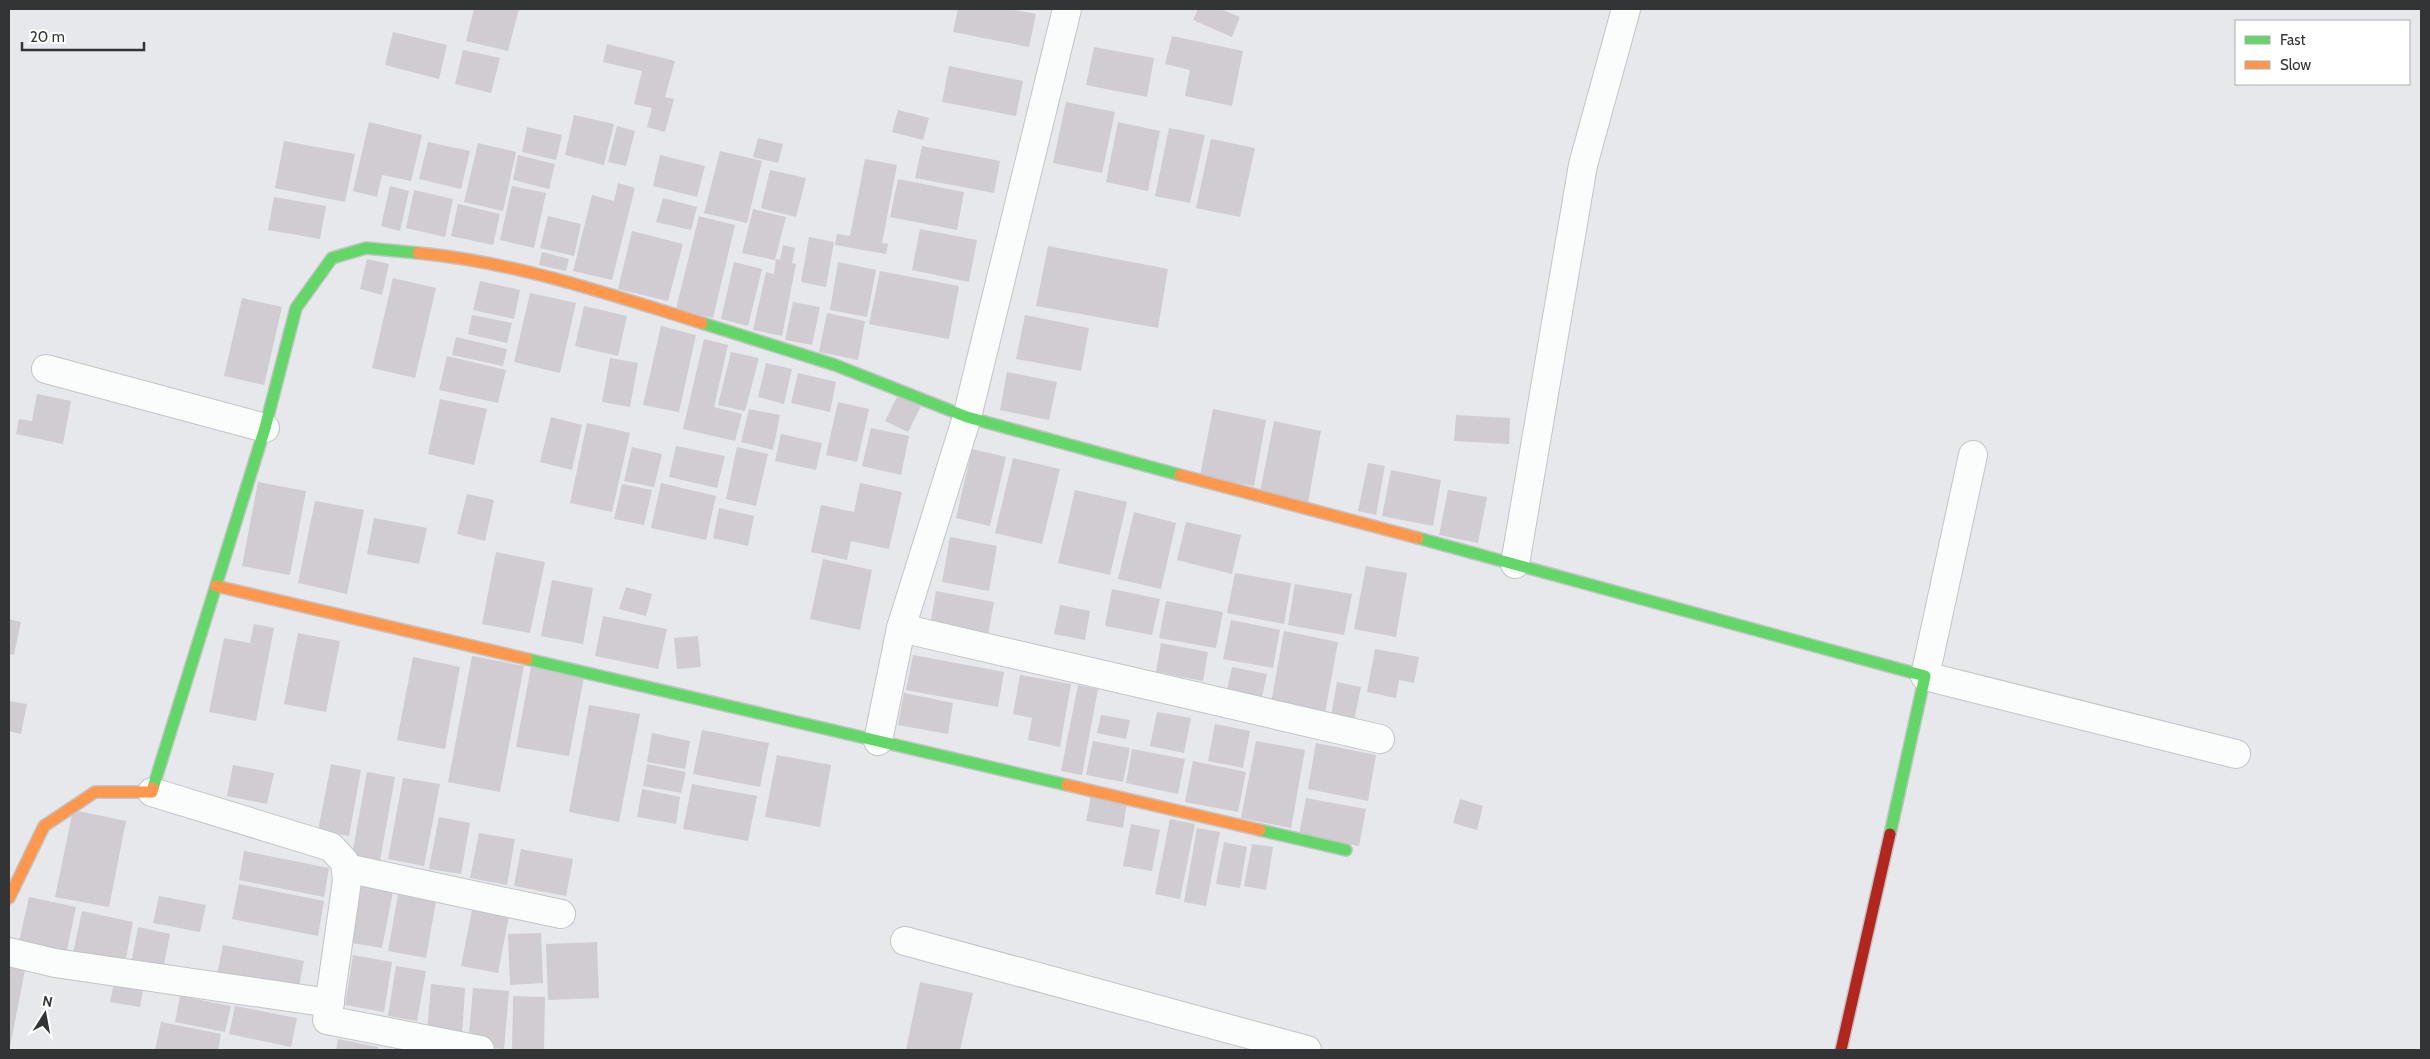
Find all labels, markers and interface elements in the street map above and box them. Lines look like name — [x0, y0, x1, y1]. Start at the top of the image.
scale bar — [22, 20, 145, 52]
legend — [2235, 20, 2410, 85]
text: 20 m — [30, 28, 65, 46]
text: Fast — [2280, 31, 2305, 49]
text: Slow — [2280, 56, 2311, 74]
north arrow — [20, 989, 70, 1039]
text: N — [41, 991, 54, 1011]

